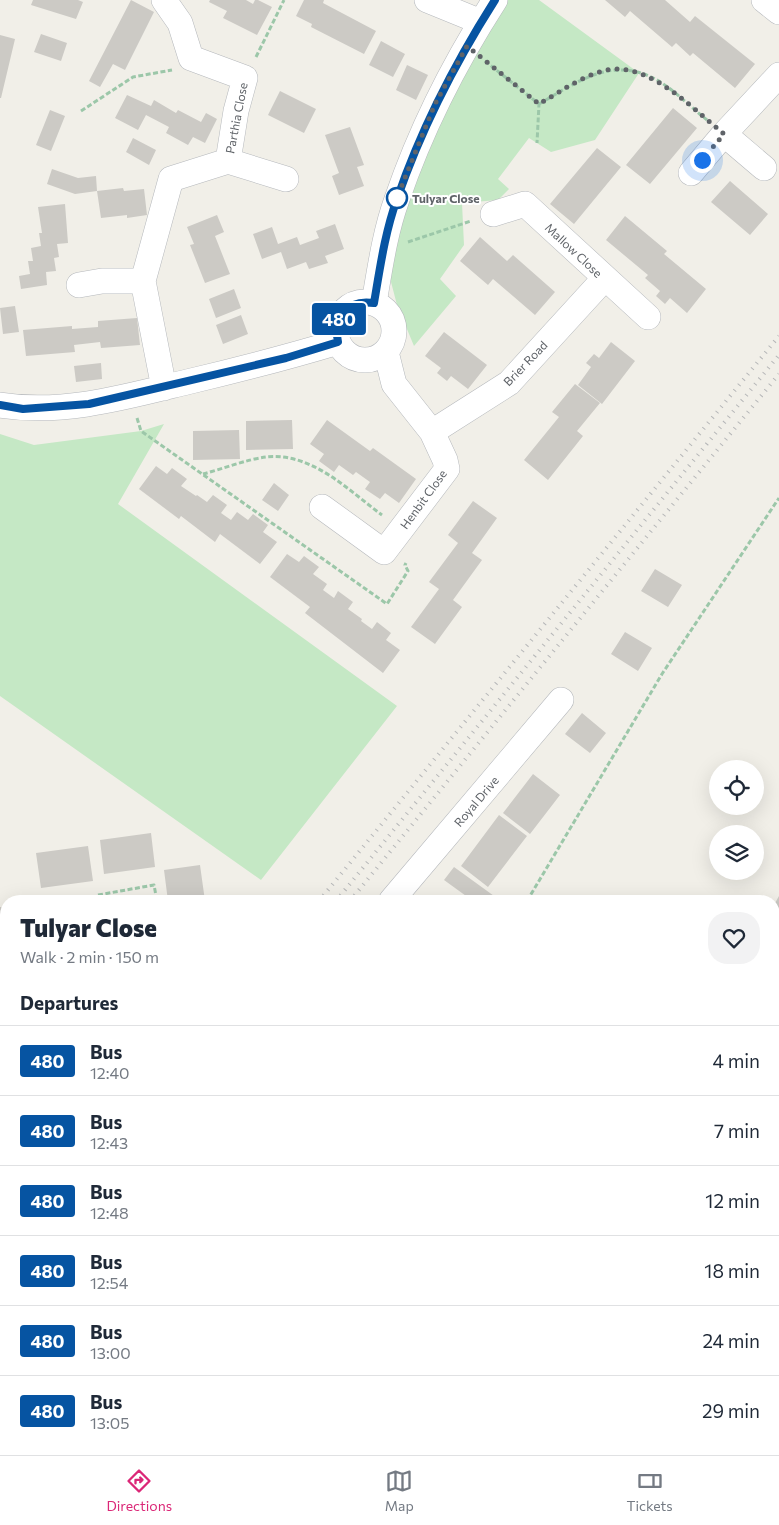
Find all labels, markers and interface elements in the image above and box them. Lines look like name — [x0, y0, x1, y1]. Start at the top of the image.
street label: Parthia Close — [222, 81, 250, 155]
your location — [690, 148, 715, 173]
marker: Tulyar Close — [386, 187, 408, 209]
place label: Tulyar Close — [412, 191, 480, 205]
street label: Mallow Close — [543, 220, 605, 280]
line badge: 480 — [310, 303, 368, 335]
text: 480 — [322, 308, 356, 330]
street label: Brier Road — [500, 338, 550, 388]
street label: Henbit Close — [397, 467, 449, 531]
map controls — [709, 760, 764, 880]
button: locate — [709, 760, 764, 815]
street label: Royal Drive — [451, 773, 501, 829]
button: layers — [709, 825, 764, 880]
button: heart — [708, 912, 760, 964]
text: Tulyar Close — [20, 913, 157, 942]
text: Walk · 2 min · 150 m — [20, 947, 159, 966]
text: Departures — [20, 991, 118, 1014]
text: Bus — [90, 1040, 122, 1063]
text: 4 min — [713, 1049, 760, 1072]
text: 480 — [30, 1050, 65, 1072]
text: 12:40 — [90, 1063, 130, 1082]
text: Bus — [90, 1110, 122, 1133]
text: 7 min — [714, 1119, 760, 1142]
text: 480 — [30, 1120, 65, 1142]
text: 12:43 — [90, 1133, 128, 1152]
text: Bus — [90, 1180, 122, 1203]
text: 12 min — [705, 1189, 760, 1212]
text: 480 — [30, 1190, 65, 1212]
text: 12:48 — [90, 1203, 129, 1222]
text: Bus — [90, 1250, 122, 1273]
text: 18 min — [704, 1259, 760, 1282]
text: 480 — [30, 1260, 65, 1282]
text: 12:54 — [90, 1273, 128, 1292]
text: Bus — [90, 1320, 122, 1343]
text: 24 min — [702, 1329, 760, 1352]
text: 480 — [30, 1330, 65, 1352]
text: 13:00 — [90, 1343, 131, 1362]
text: Bus — [90, 1390, 122, 1413]
text: 29 min — [702, 1399, 760, 1422]
text: 480 — [30, 1400, 65, 1422]
text: 13:05 — [90, 1413, 129, 1432]
tab: Directions — [106, 1467, 172, 1514]
tab: Map — [385, 1467, 414, 1514]
tab: Tickets — [626, 1467, 673, 1514]

